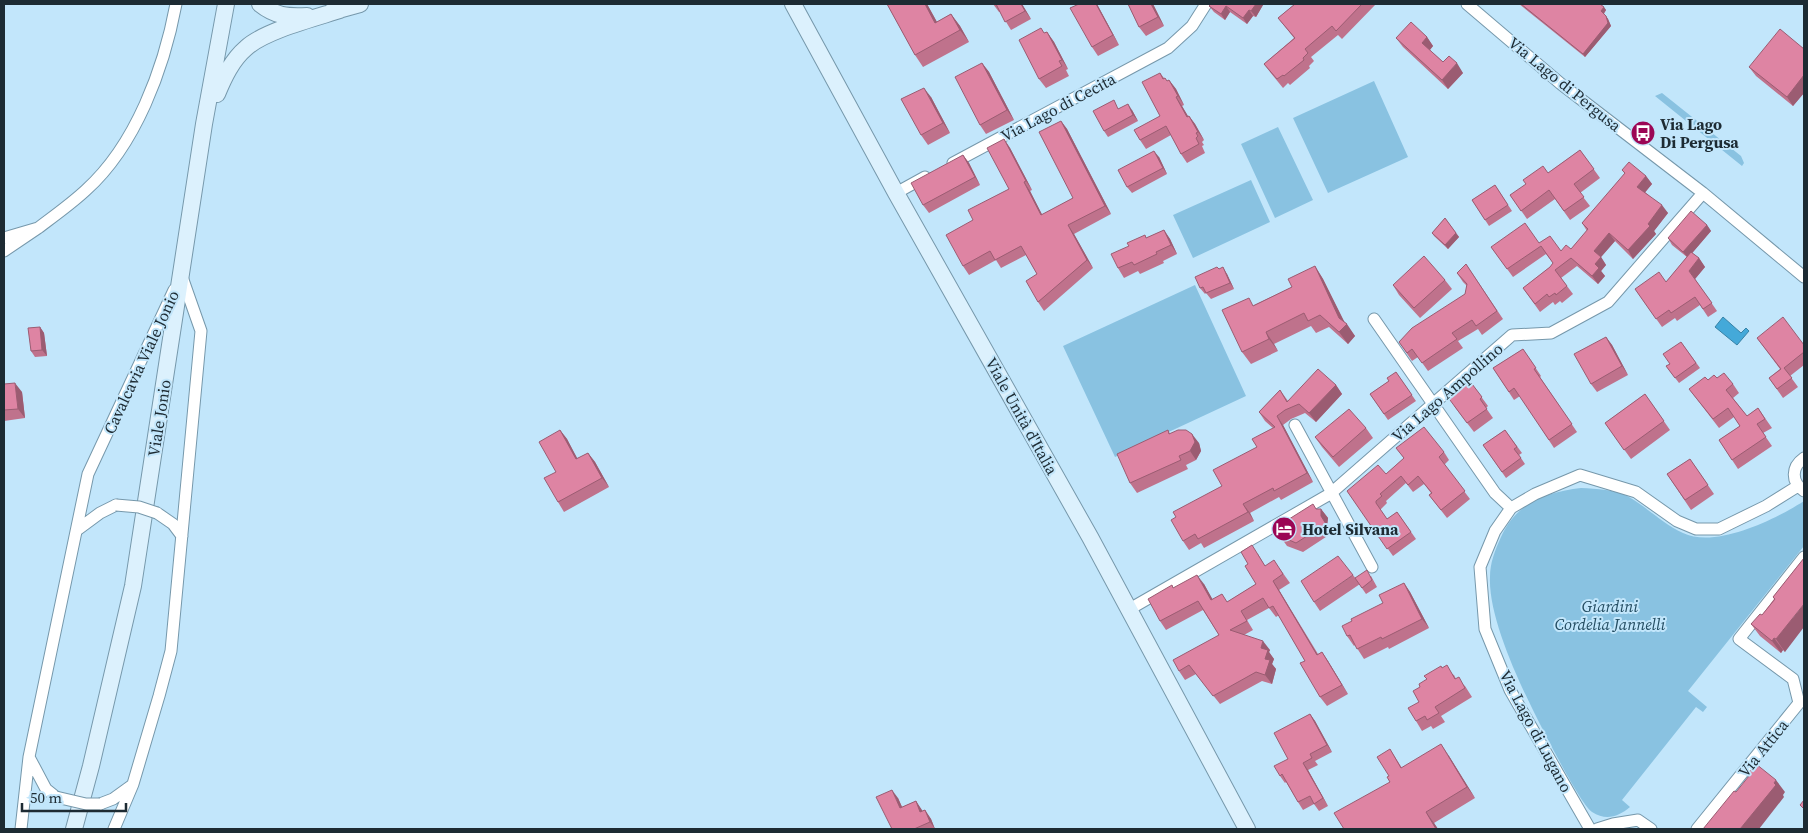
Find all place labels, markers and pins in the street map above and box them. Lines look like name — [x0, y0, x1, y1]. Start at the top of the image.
place label: Via Lago Di Pergusa — [1660, 113, 1739, 153]
bus stop icon: Via Lago Di Pergusa — [1630, 120, 1656, 146]
hotel icon: Hotel Silvana — [1271, 516, 1297, 542]
place label: Hotel Silvana — [1302, 518, 1399, 540]

